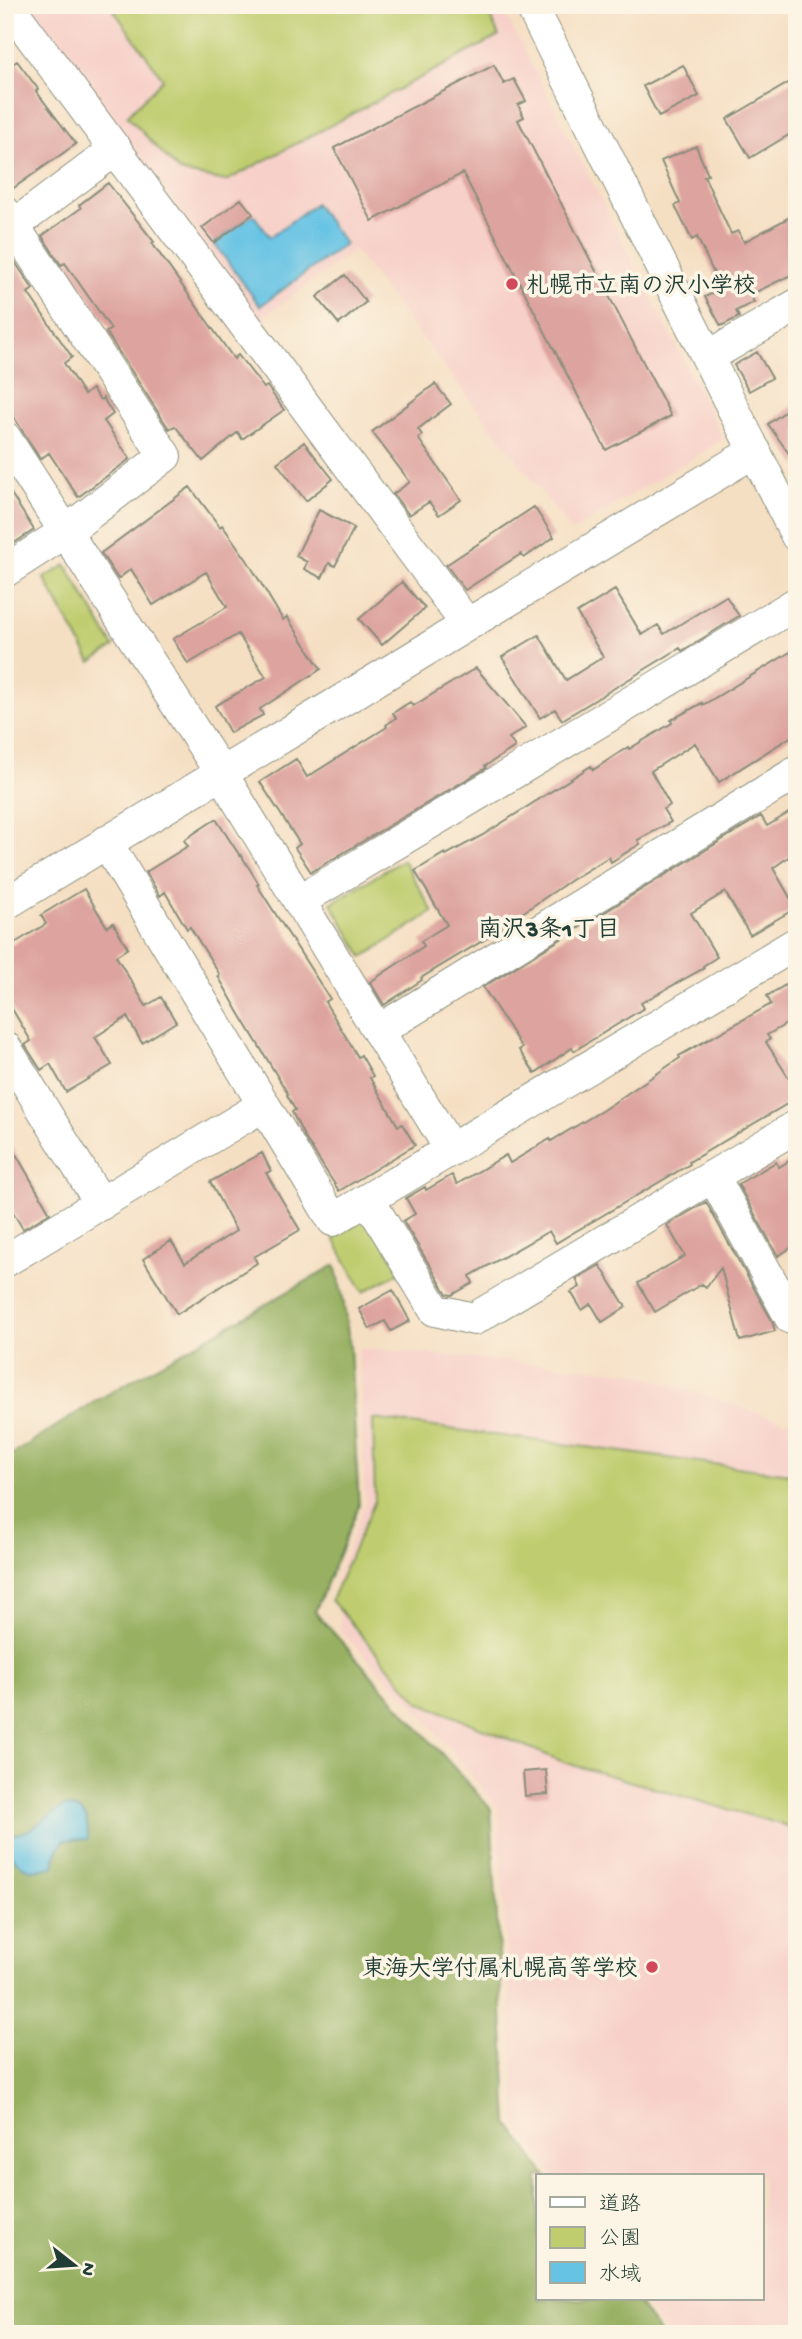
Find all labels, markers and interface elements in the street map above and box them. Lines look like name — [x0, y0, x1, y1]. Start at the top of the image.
place label: 札幌市立南の沢小学校 — [526, 273, 756, 301]
marker: 札幌市立南の沢小学校 — [504, 276, 520, 292]
district label: 南沢3条1丁目 — [478, 916, 620, 946]
place label: 東海大学付属札幌高等学校 — [362, 1955, 638, 1984]
marker: 東海大学付属札幌高等学校 — [644, 1959, 660, 1975]
legend — [536, 2174, 764, 2300]
text: 道路 — [599, 2193, 641, 2219]
text: 公園 — [599, 2228, 641, 2253]
north arrow — [38, 2230, 108, 2300]
text: N — [74, 2260, 100, 2278]
text: 水域 — [599, 2263, 641, 2289]

